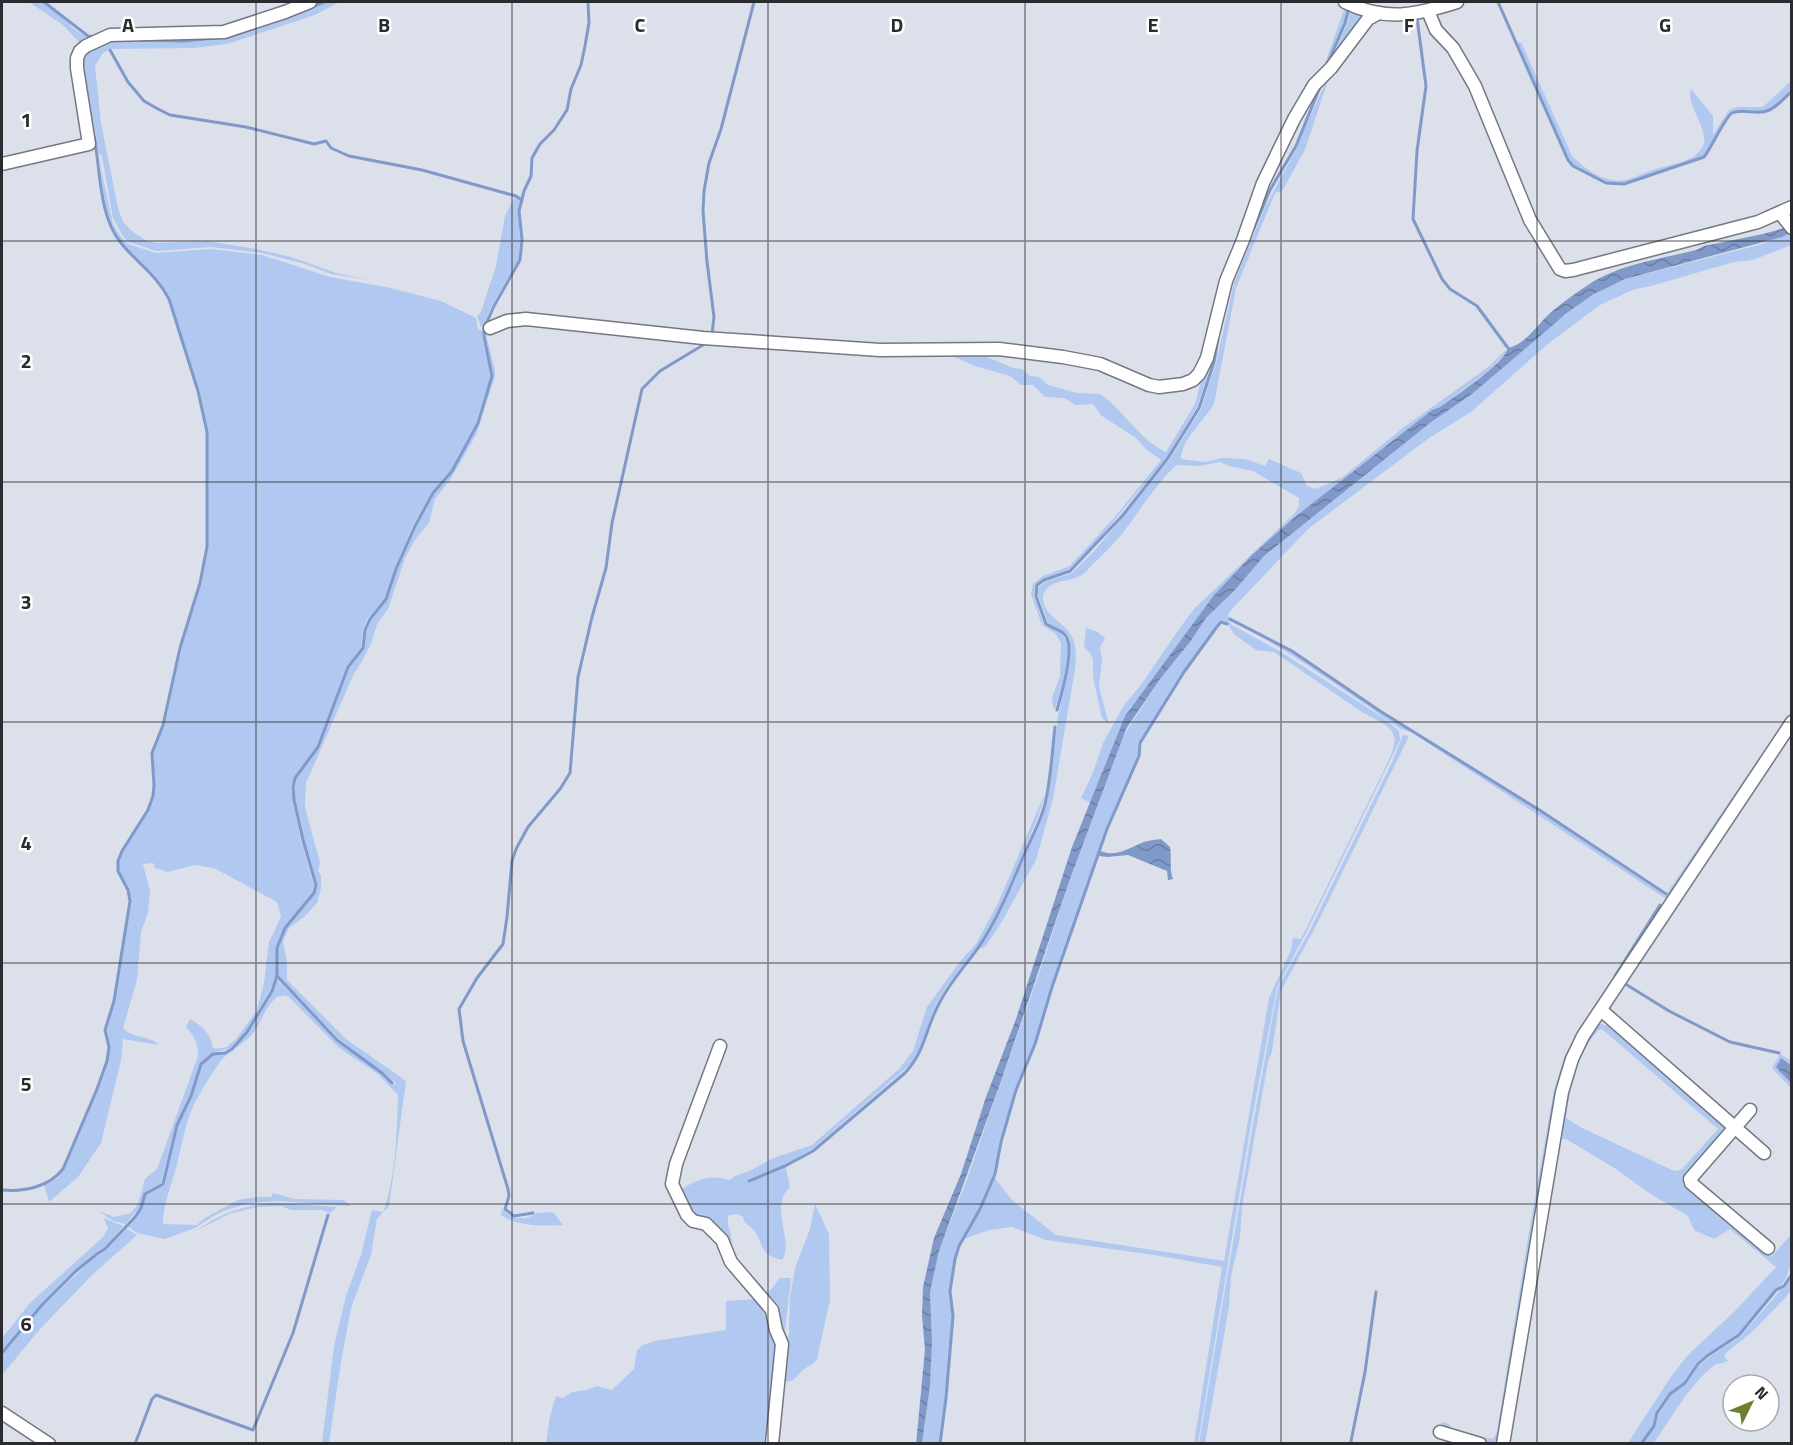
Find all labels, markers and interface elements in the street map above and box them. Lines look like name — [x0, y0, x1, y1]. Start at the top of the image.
text: A — [122, 9, 134, 40]
text: B — [378, 9, 390, 40]
text: C — [635, 9, 646, 40]
text: D — [891, 9, 903, 40]
text: E — [1147, 9, 1159, 40]
text: F — [1404, 9, 1415, 40]
text: G — [1659, 9, 1671, 40]
text: 1 — [20, 104, 32, 135]
text: 2 — [20, 345, 32, 376]
text: 3 — [20, 586, 32, 617]
text: 4 — [20, 827, 32, 858]
text: 5 — [20, 1068, 32, 1099]
text: 6 — [20, 1308, 32, 1339]
north arrow — [1721, 1373, 1781, 1433]
text: N — [1749, 1381, 1775, 1405]

